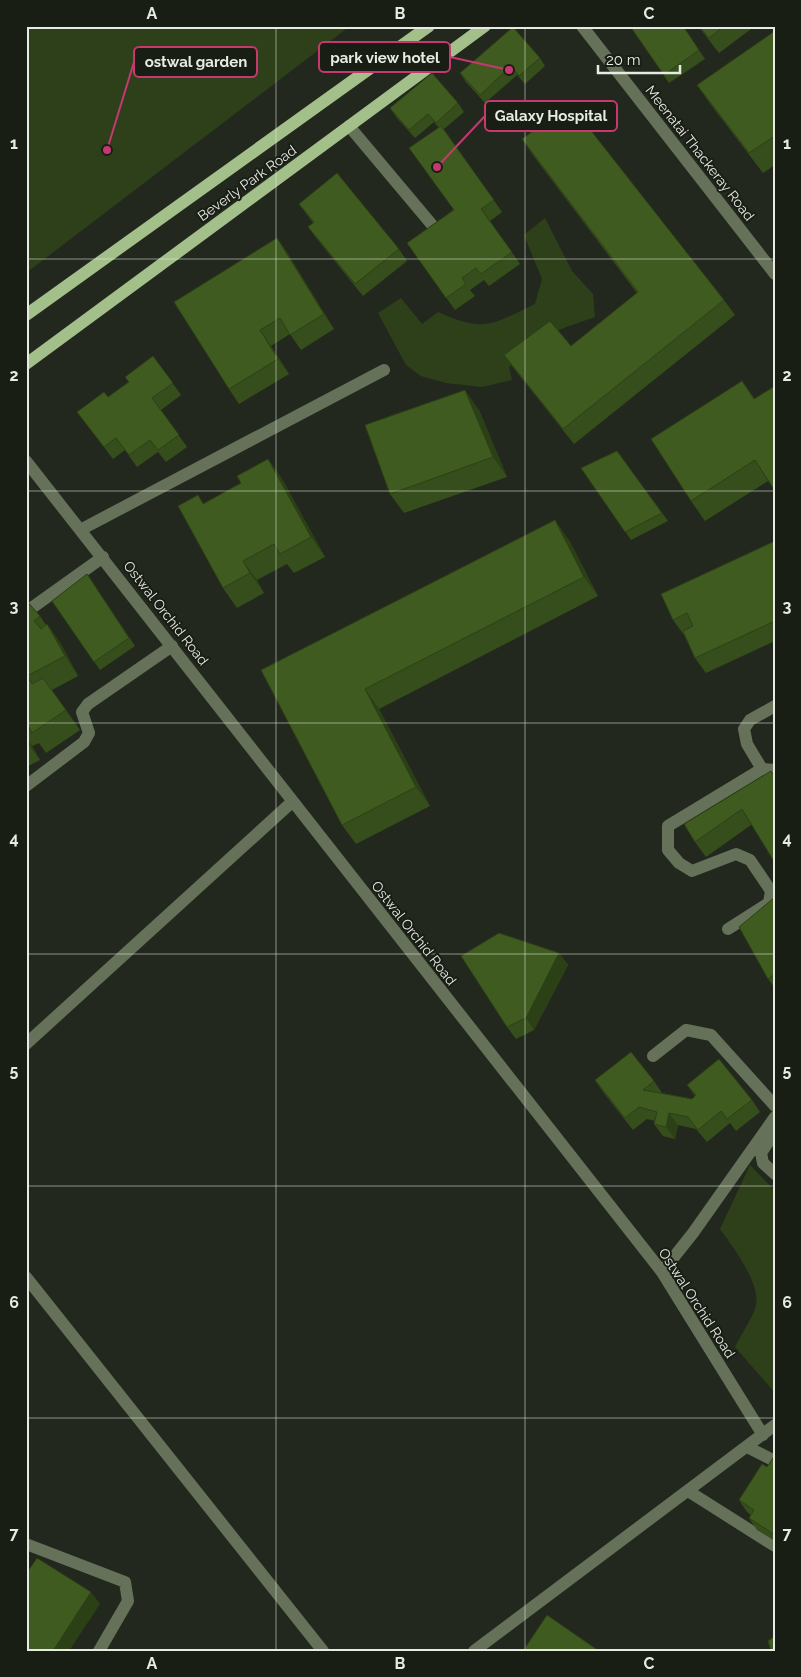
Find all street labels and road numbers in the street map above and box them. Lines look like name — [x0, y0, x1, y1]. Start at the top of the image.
street label: Meenatai Thackeray Road — [642, 82, 758, 224]
street label: Beverly Park Road — [195, 142, 299, 224]
street label: Ostwal Orchid Road — [120, 558, 212, 668]
street label: Ostwal Orchid Road — [368, 878, 460, 988]
street label: Ostwal Orchid Road — [656, 1245, 738, 1361]

